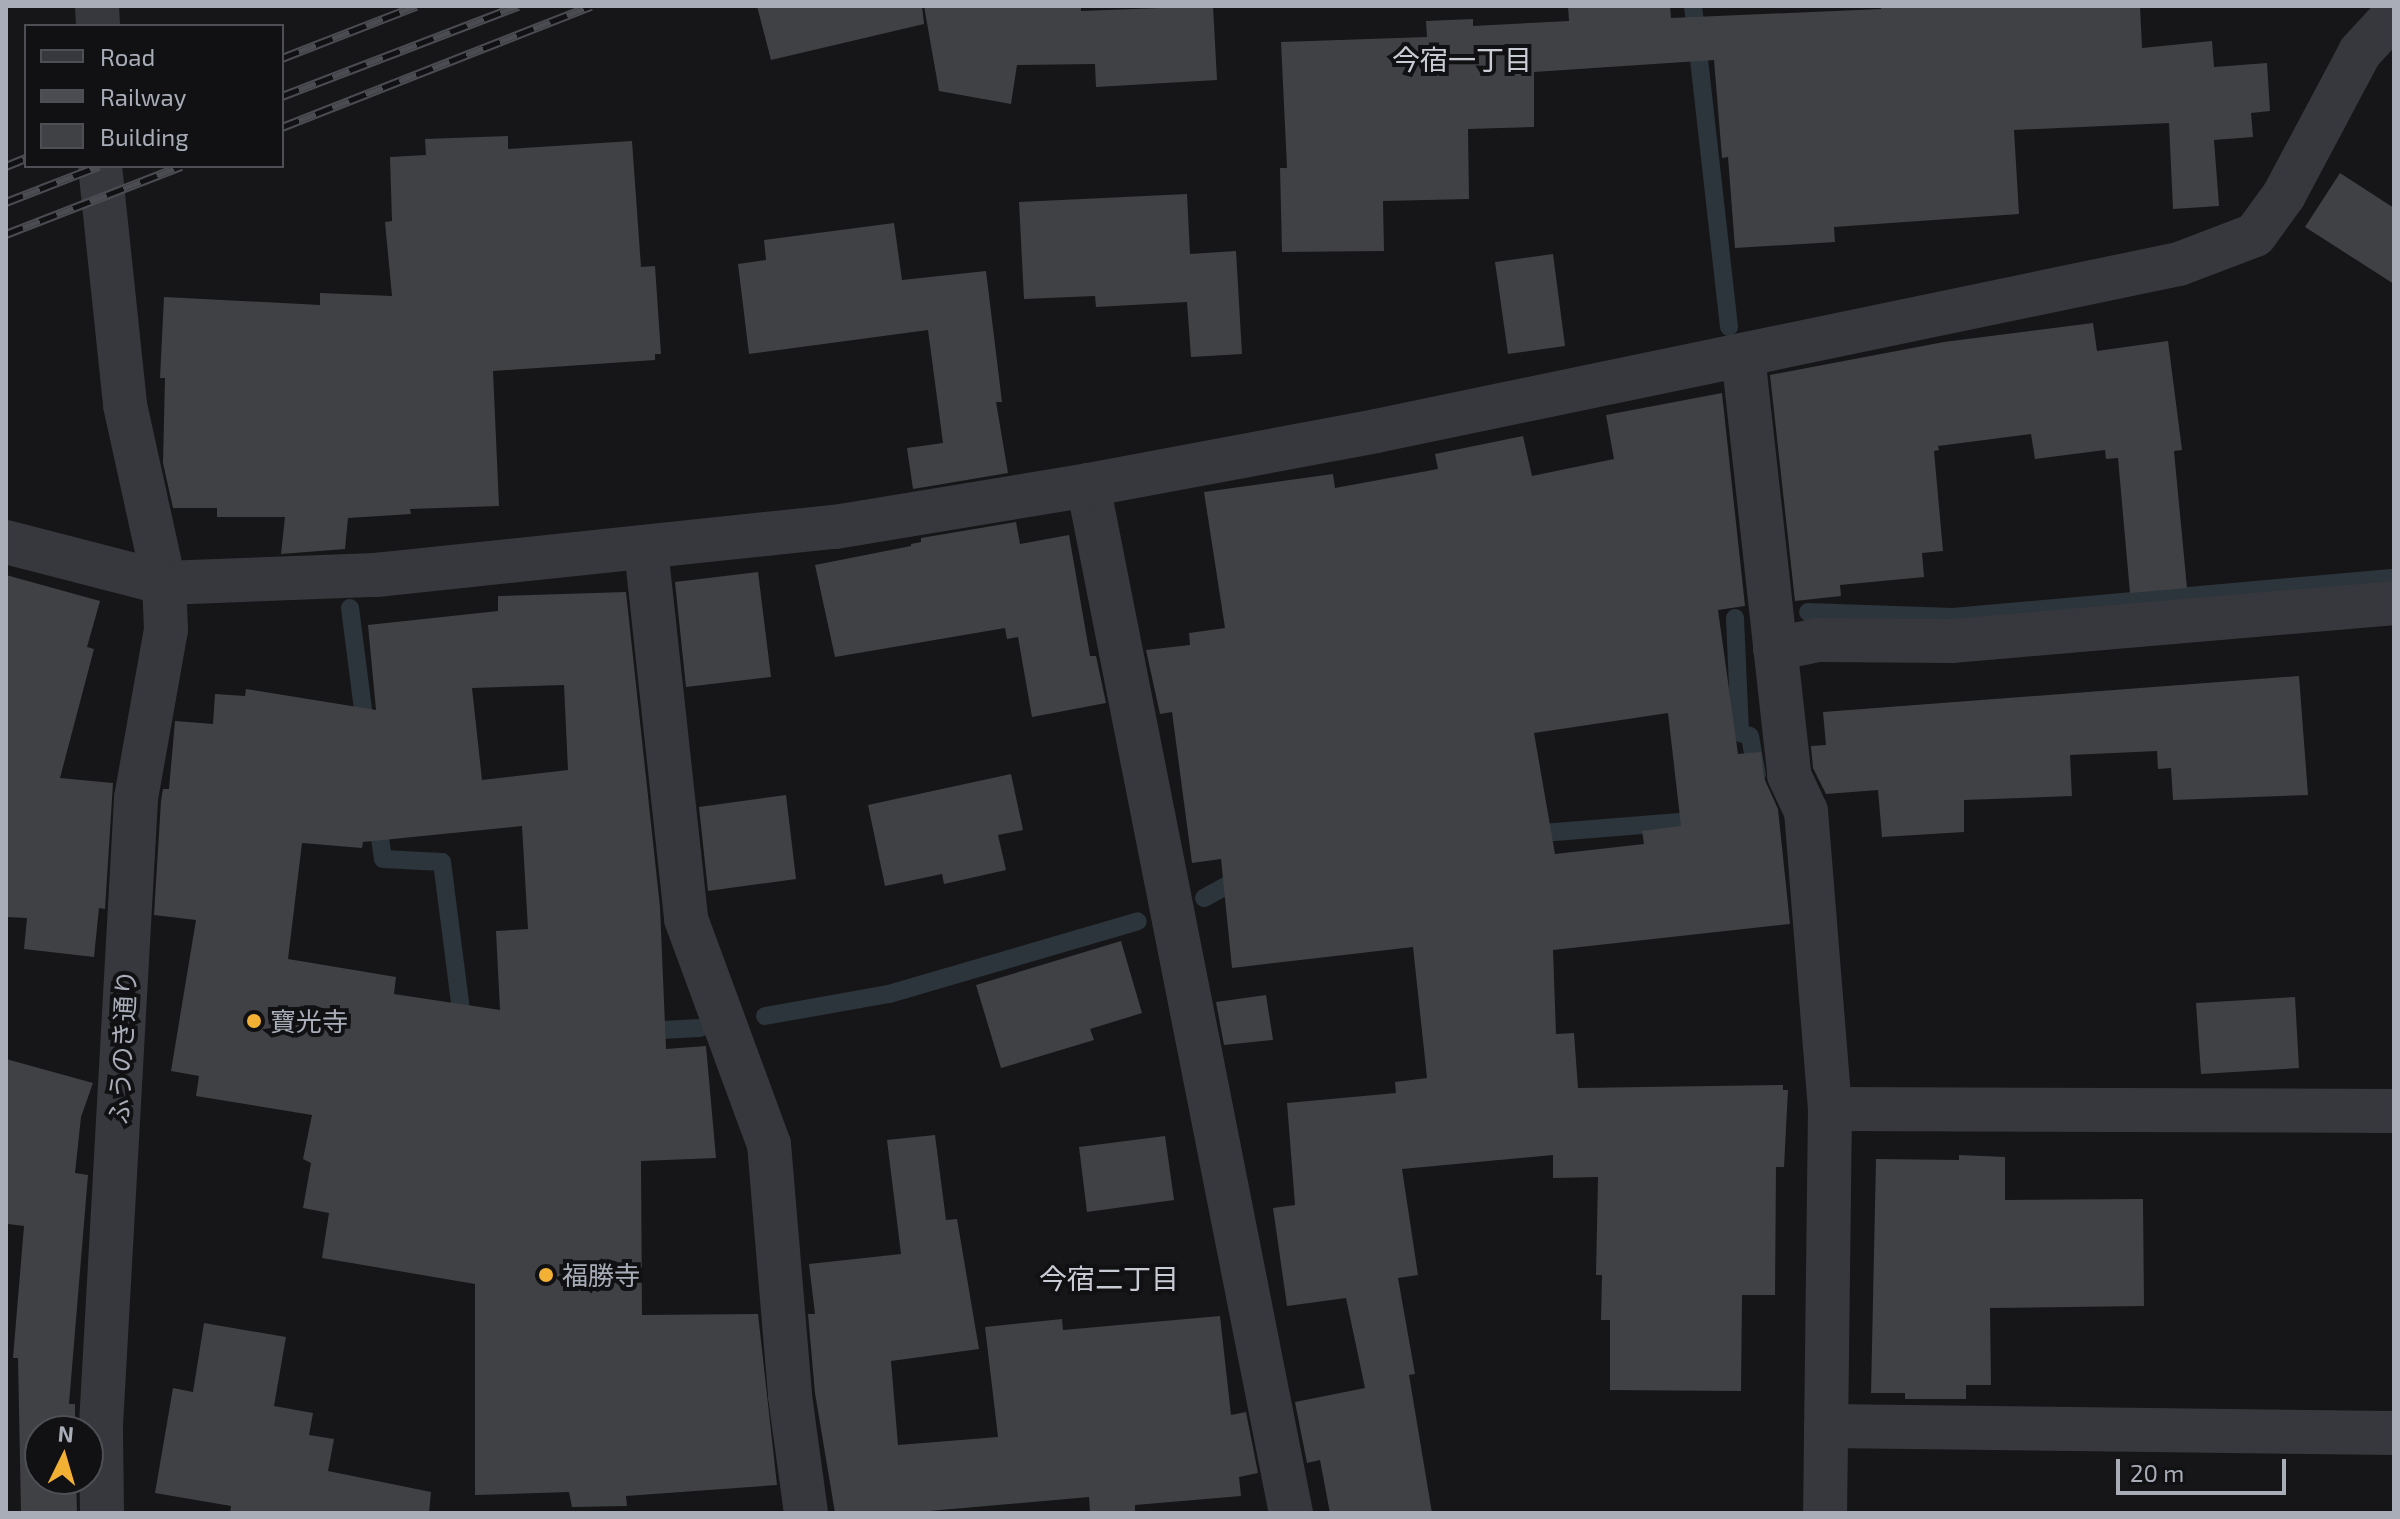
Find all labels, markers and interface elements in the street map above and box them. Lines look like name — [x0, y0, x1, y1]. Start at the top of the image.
legend — [24, 24, 284, 168]
text: Road — [100, 42, 155, 71]
district label: 今宿一丁目 — [1392, 42, 1532, 76]
text: Railway — [100, 82, 186, 111]
text: Building — [100, 122, 189, 151]
street label: ふうのき通り — [102, 968, 142, 1126]
place label: 寶光寺 — [270, 1005, 348, 1037]
marker: 寶光寺 — [245, 1012, 263, 1030]
place label: 福勝寺 — [562, 1259, 640, 1291]
district label: 今宿二丁目 — [1039, 1261, 1179, 1295]
marker: 福勝寺 — [537, 1266, 555, 1284]
north arrow — [24, 1415, 104, 1495]
text: N — [57, 1419, 75, 1447]
scale bar — [2120, 1443, 2290, 1493]
text: 20 m — [2130, 1458, 2184, 1487]

